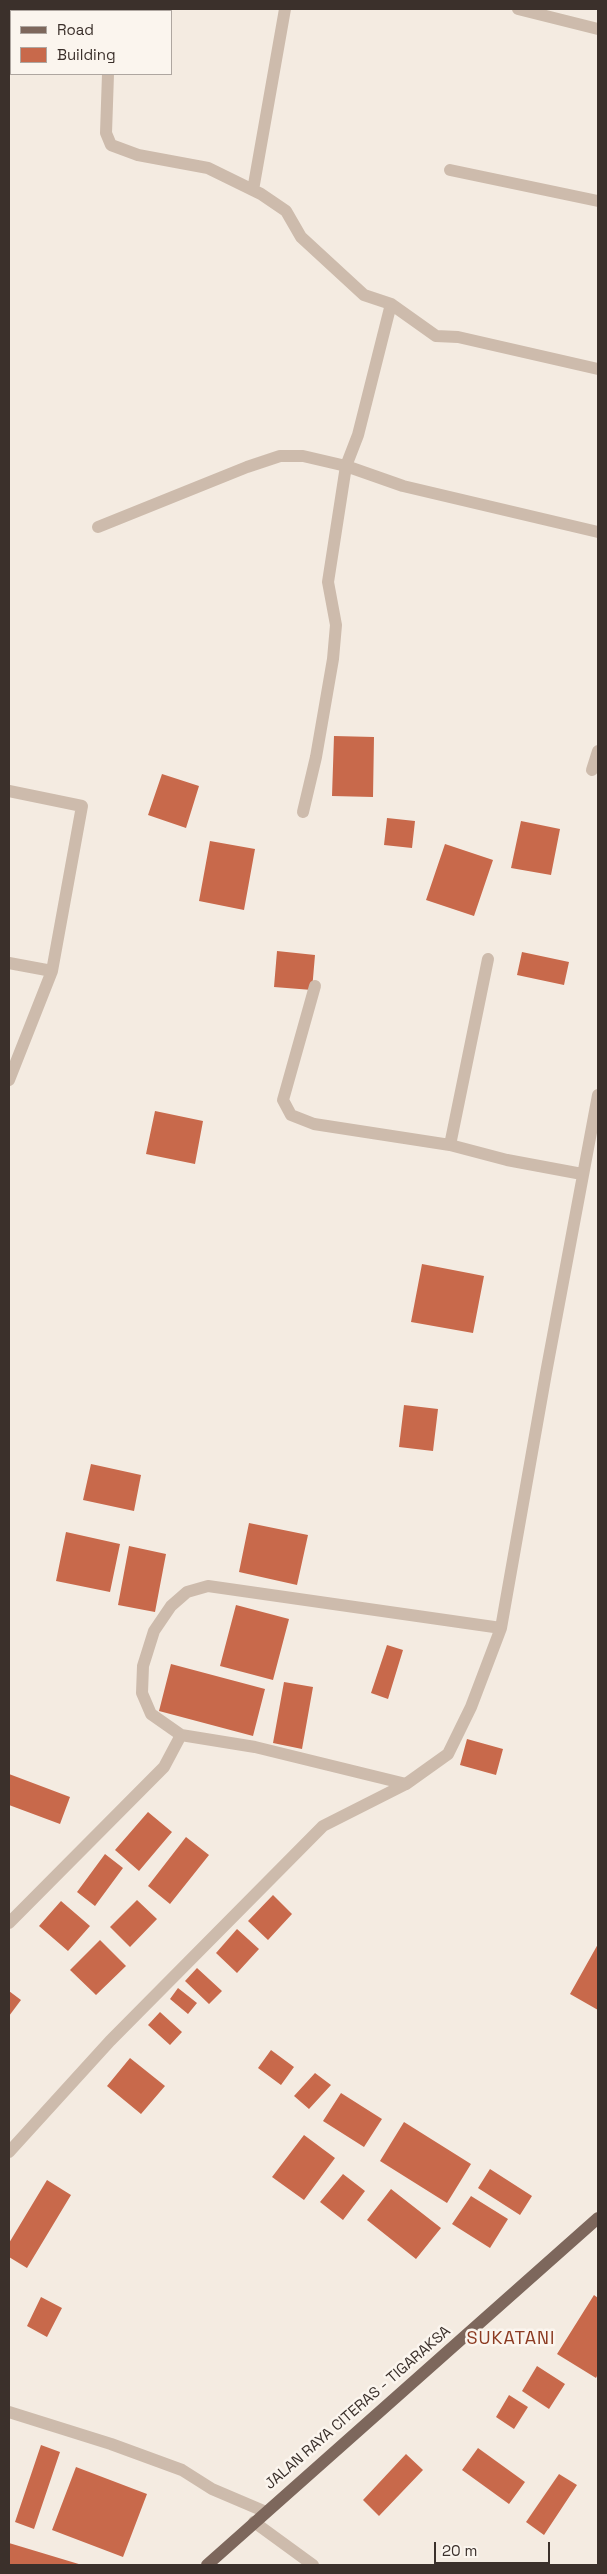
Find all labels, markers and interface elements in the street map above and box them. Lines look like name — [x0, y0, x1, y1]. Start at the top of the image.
legend — [10, 10, 172, 75]
text: Road — [57, 20, 94, 39]
text: Building — [57, 45, 116, 64]
street label: JALAN RAYA CITERAS - TIGARAKSA — [262, 2322, 454, 2494]
district label: SUKATANI — [466, 2328, 556, 2350]
scale bar — [437, 2532, 553, 2564]
text: 20 m — [442, 2541, 477, 2560]

